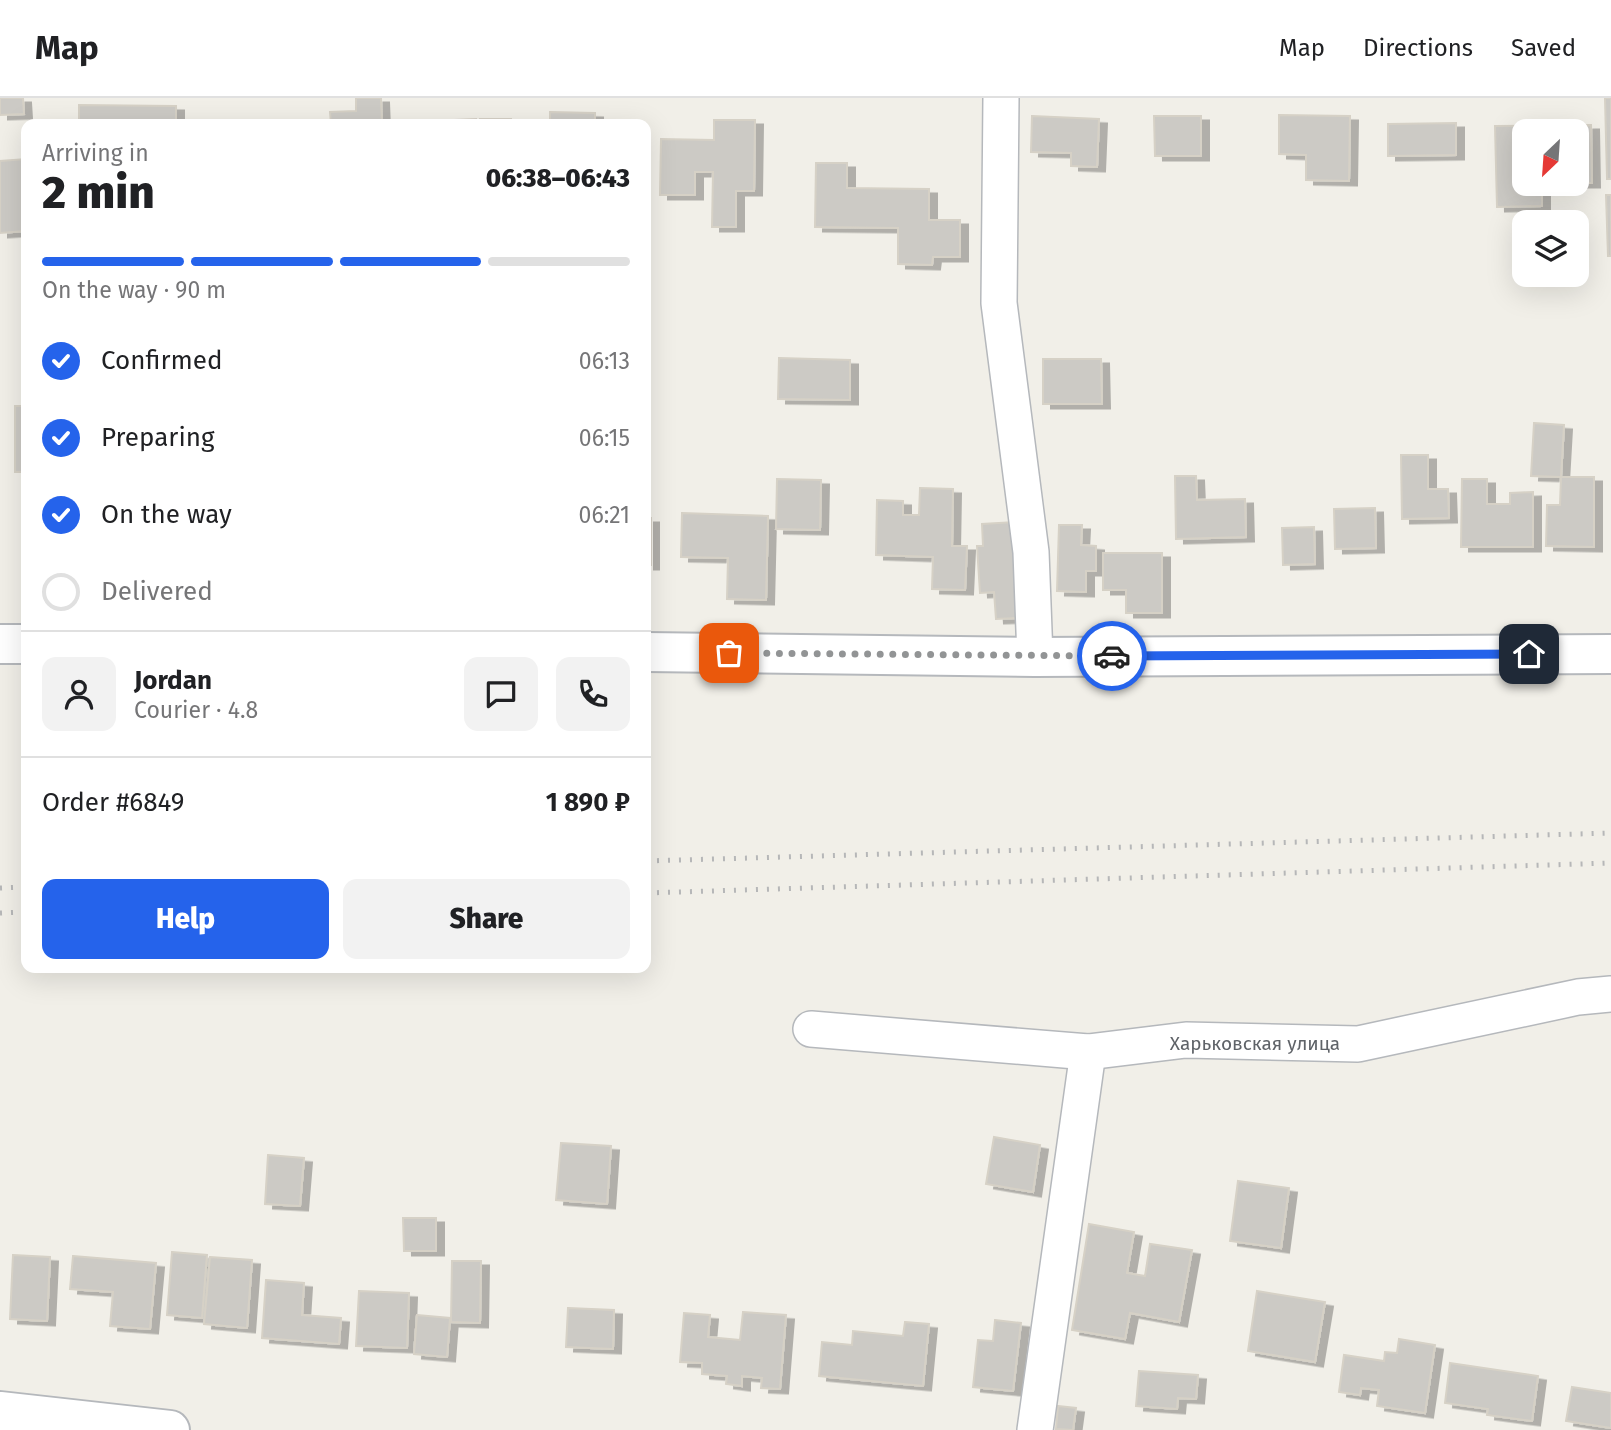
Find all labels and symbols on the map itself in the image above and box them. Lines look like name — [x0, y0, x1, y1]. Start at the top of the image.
north arrow — [1512, 119, 1589, 196]
courier — [1077, 621, 1147, 691]
pin — [699, 623, 759, 683]
pin — [1499, 624, 1559, 684]
street label: Харьковская улица — [1170, 1032, 1340, 1055]

